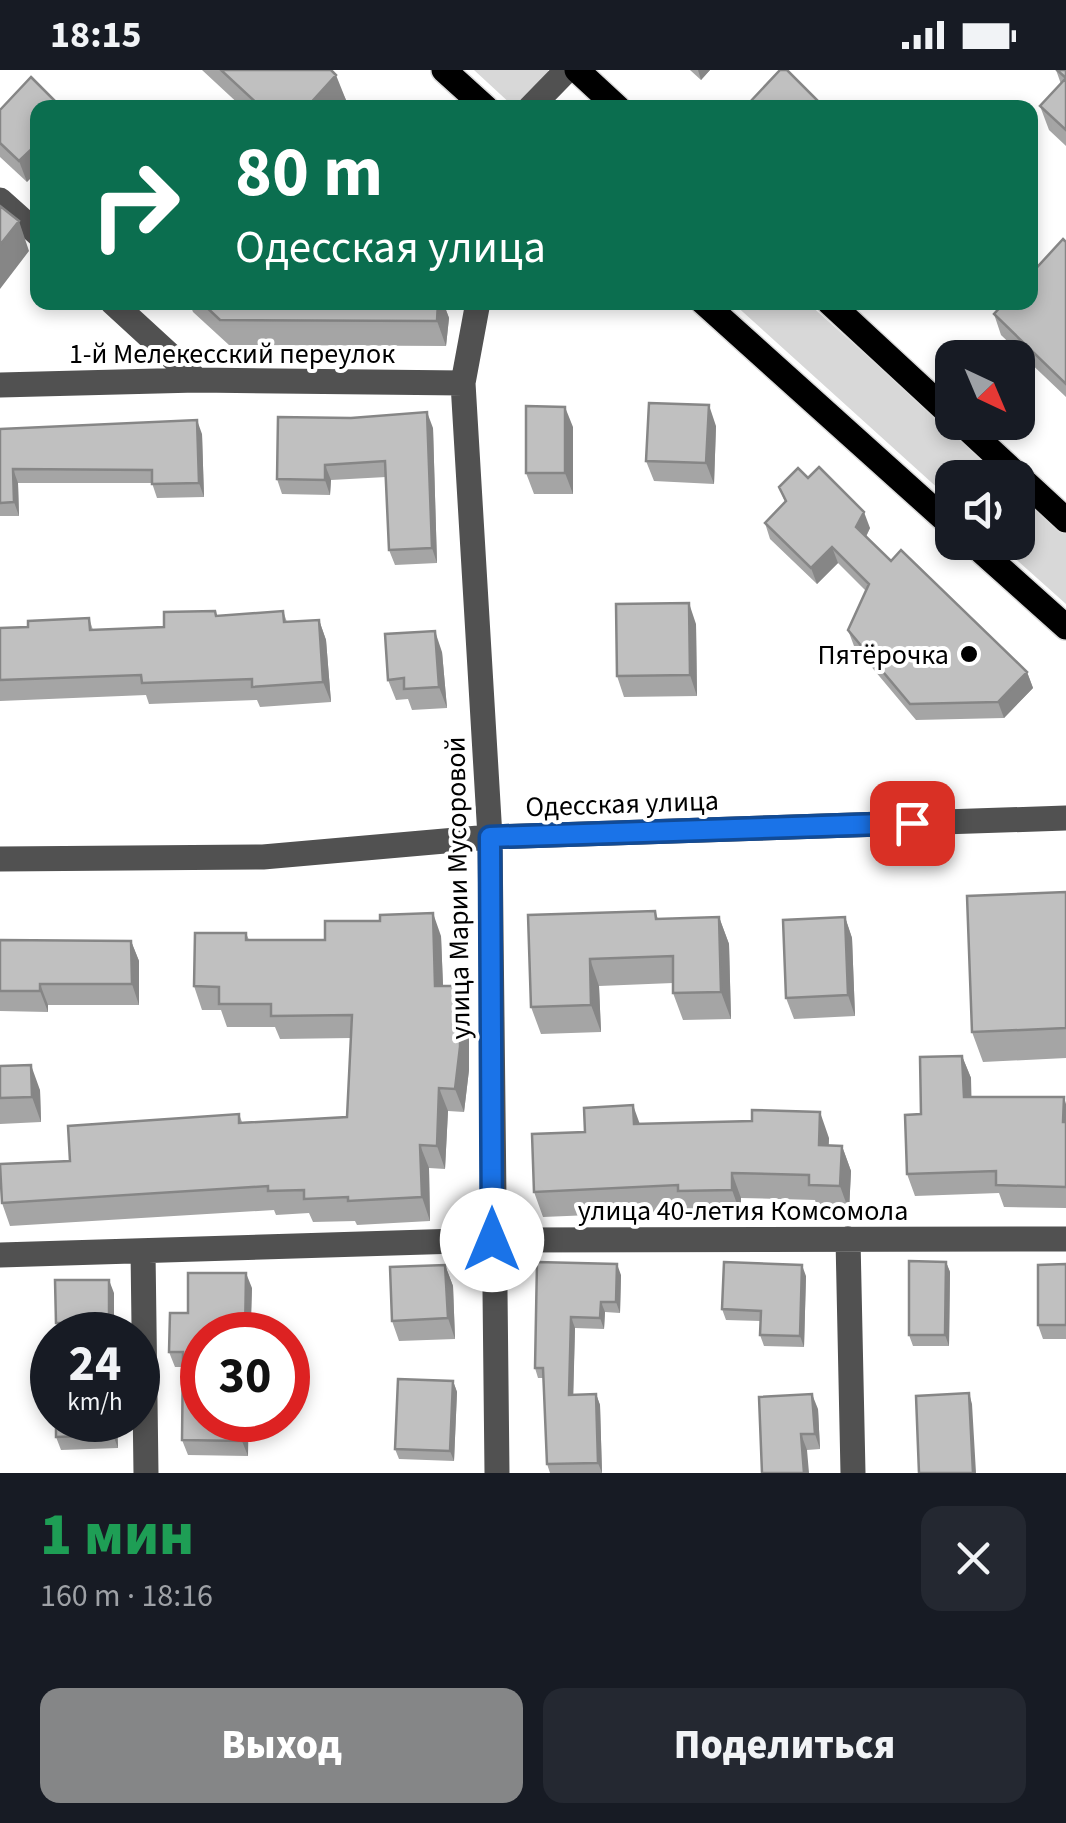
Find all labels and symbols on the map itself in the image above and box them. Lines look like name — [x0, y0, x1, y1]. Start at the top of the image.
street label: 1-й Мелекесский переулок — [69, 334, 395, 374]
north arrow — [935, 340, 1035, 440]
place label: Пятёрочка — [817, 635, 949, 675]
marker: Пятёрочка — [958, 643, 980, 665]
street label: улица Марии Мусоровой — [435, 736, 481, 1040]
street label: Одесская улица — [525, 781, 719, 827]
pin — [870, 781, 955, 866]
position arrow — [440, 1188, 544, 1292]
street label: улица 40-летия Комсомола — [578, 1191, 908, 1231]
speed limit sign: 30 — [180, 1312, 310, 1442]

